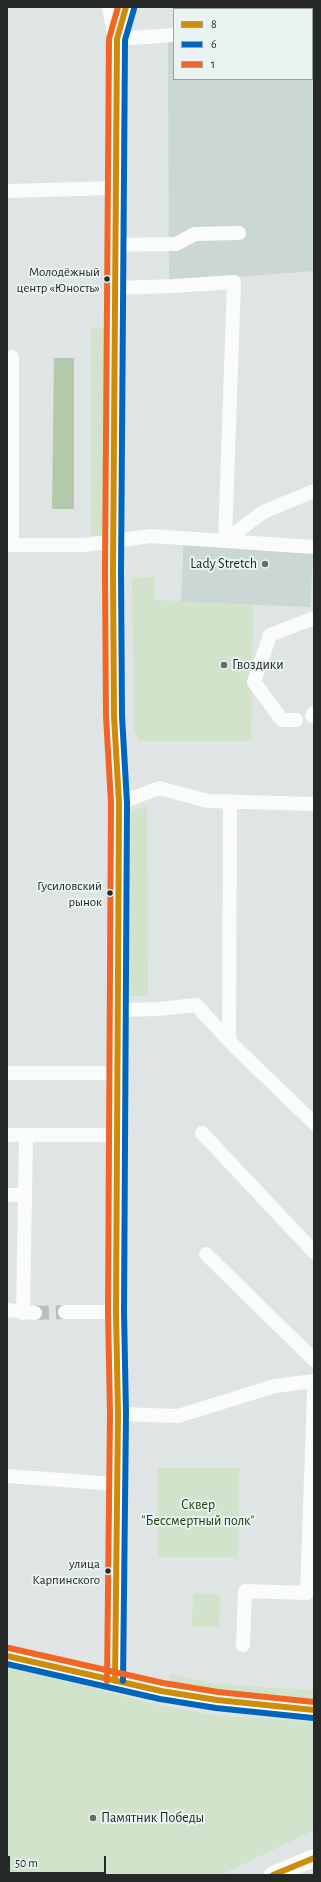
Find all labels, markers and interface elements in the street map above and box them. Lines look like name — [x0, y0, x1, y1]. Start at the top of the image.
legend — [173, 8, 313, 80]
text: 8 — [211, 18, 217, 30]
text: 6 — [211, 38, 217, 50]
text: 1 — [211, 58, 215, 70]
place label: Молодёжный центр «Юность» — [16, 264, 100, 295]
marker: Молодёжный центр «Юность» — [102, 274, 112, 284]
place label: Lady Stretch — [190, 556, 257, 572]
marker: Lady Stretch — [260, 559, 270, 569]
place label: Гвоздики — [232, 657, 284, 673]
marker: Гвоздики — [219, 660, 229, 670]
place label: Гусиловский рынок — [37, 878, 102, 909]
marker: Гусиловский рынок — [105, 888, 115, 898]
park label: Сквер "Бессмертный полк" — [142, 1497, 254, 1530]
place label: улица Карпинского — [32, 1556, 100, 1587]
marker: улица Карпинского — [103, 1566, 113, 1576]
place label: Памятник Победы — [101, 1810, 204, 1826]
marker: Памятник Победы — [88, 1813, 98, 1823]
scale bar — [10, 1848, 108, 1874]
text: 50 m — [15, 1857, 38, 1869]

